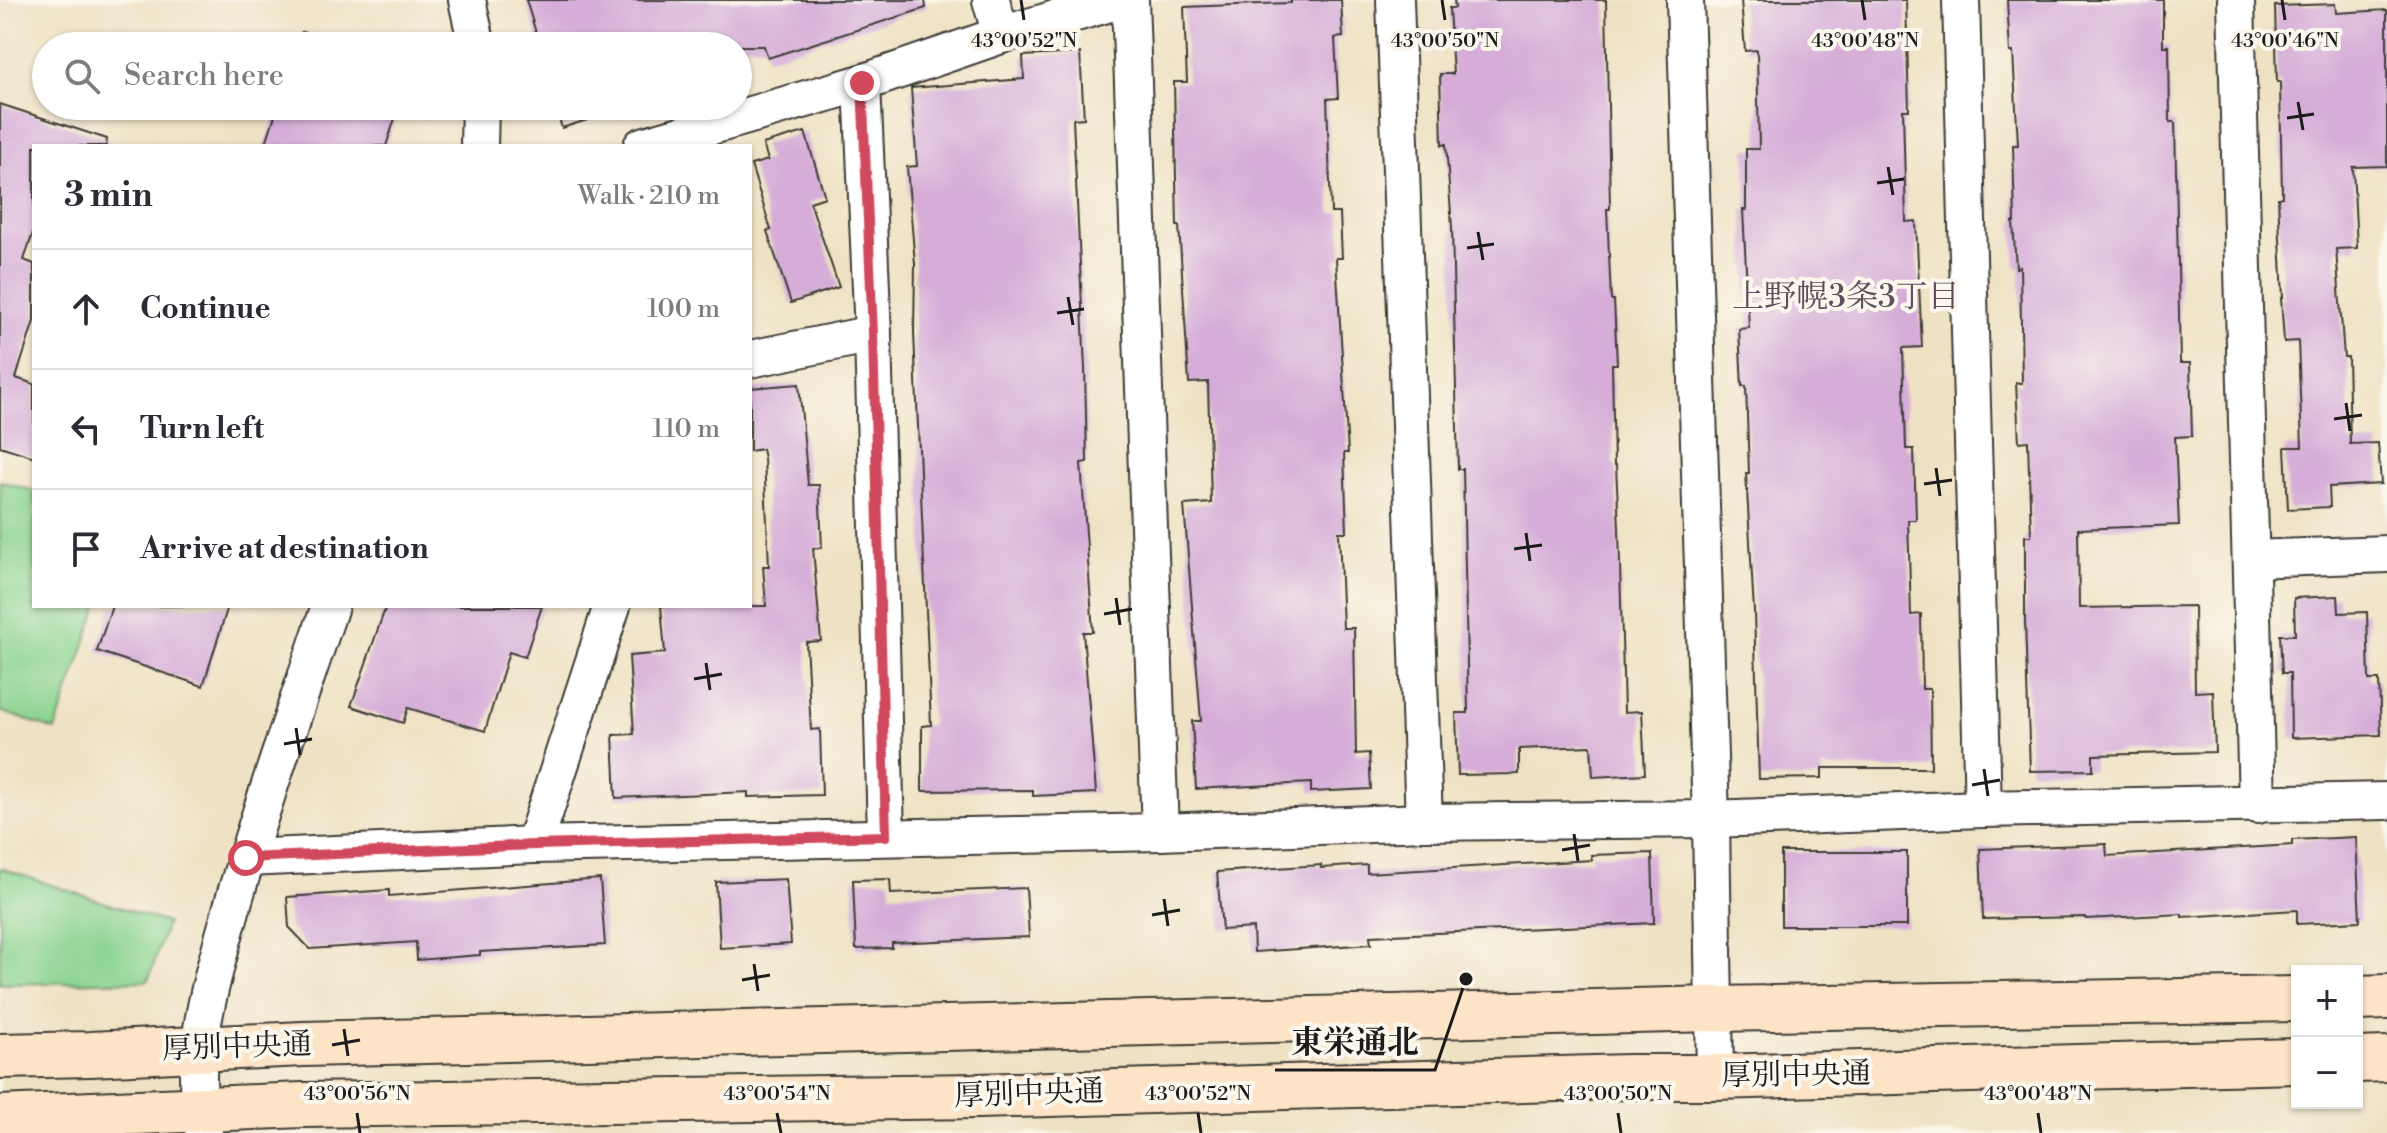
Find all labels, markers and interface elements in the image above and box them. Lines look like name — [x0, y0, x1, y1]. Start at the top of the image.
text: 43°00'52"N — [971, 29, 1077, 54]
text: 43°00'50"N — [1391, 29, 1499, 54]
text: 43°00'48"N — [1811, 29, 1919, 54]
text: 43°00'46"N — [2231, 29, 2339, 54]
search box — [32, 32, 752, 120]
icon: search — [60, 54, 104, 98]
text: Search here — [124, 57, 284, 95]
route end — [844, 65, 880, 101]
text: 3 min — [64, 175, 153, 217]
text: Walk · 210 m — [578, 180, 720, 212]
district label: 上野幌3条3丁目 — [1732, 277, 1960, 317]
icon: ahead — [64, 287, 108, 331]
text: Continue — [140, 290, 271, 328]
text: 100 m — [647, 293, 720, 325]
icon: left — [64, 407, 108, 451]
text: Turn left — [140, 410, 264, 448]
text: 110 m — [652, 413, 720, 445]
icon: arrive — [64, 527, 108, 571]
text: Arrive at destination — [140, 530, 429, 568]
route start — [228, 840, 264, 876]
map controls — [2291, 965, 2363, 1109]
button: + — [2291, 965, 2363, 1037]
callout: 東栄通北 — [1275, 1014, 1435, 1070]
text: 東栄通北 — [1291, 1023, 1419, 1063]
street label: 厚別中央通 — [161, 1025, 313, 1069]
button: − — [2291, 1037, 2363, 1109]
street label: 厚別中央通 — [1721, 1055, 1871, 1095]
street label: 厚別中央通 — [953, 1072, 1105, 1116]
text: 43°00'56"N — [303, 1082, 411, 1107]
text: 43°00'54"N — [723, 1082, 831, 1107]
text: 43°00'52"N — [1145, 1082, 1251, 1107]
text: 43°00'50"N — [1564, 1082, 1672, 1107]
text: 43°00'48"N — [1984, 1082, 2092, 1107]

